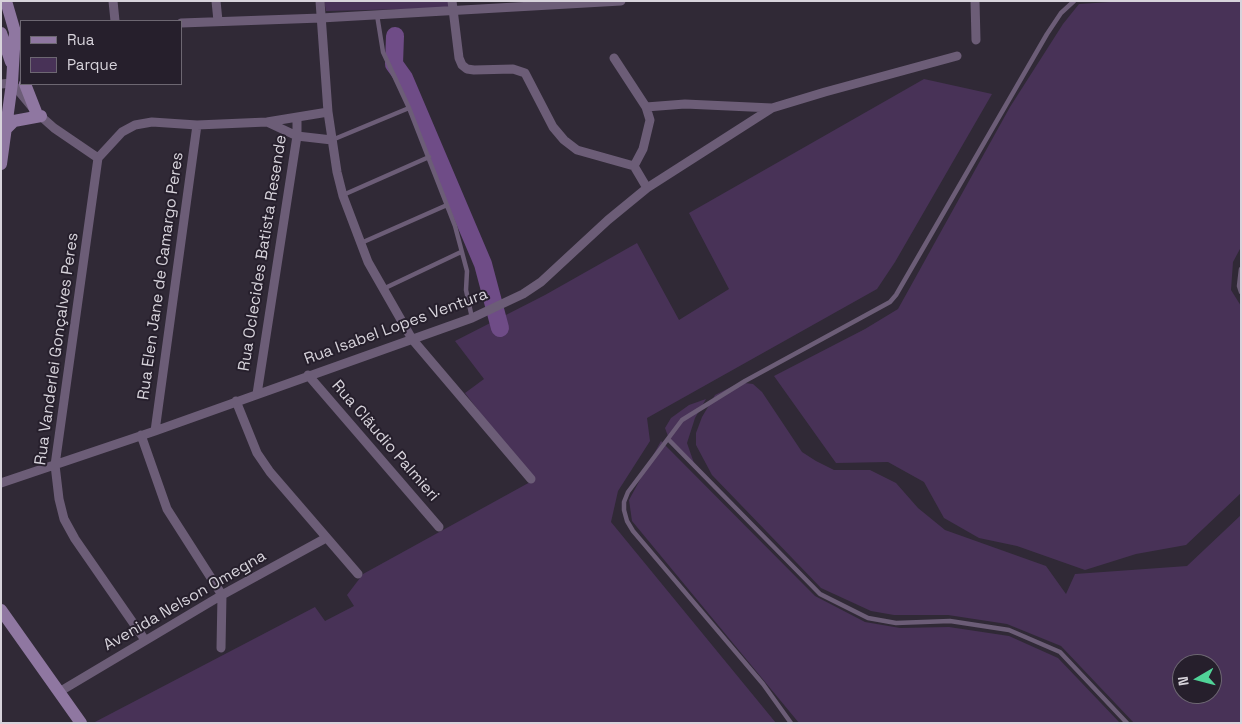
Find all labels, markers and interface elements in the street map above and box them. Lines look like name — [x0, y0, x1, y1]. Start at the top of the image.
legend — [20, 20, 182, 85]
text: Rua — [67, 30, 94, 49]
text: Parque — [67, 55, 118, 74]
street label: Rua Oclecides Batista Resende — [235, 133, 291, 373]
street label: Rua Elen Jane de Camargo Peres — [134, 151, 188, 401]
street label: Rua Vanderlei Gonçalves Peres — [31, 232, 83, 466]
street label: Rua Isabel Lopes Ventura — [302, 285, 490, 369]
street label: Rua Clãudio Palmieri — [327, 377, 443, 505]
street label: Avenida Nelson Omegna — [100, 547, 270, 655]
north arrow — [1172, 654, 1222, 704]
text: N — [1174, 675, 1193, 687]

